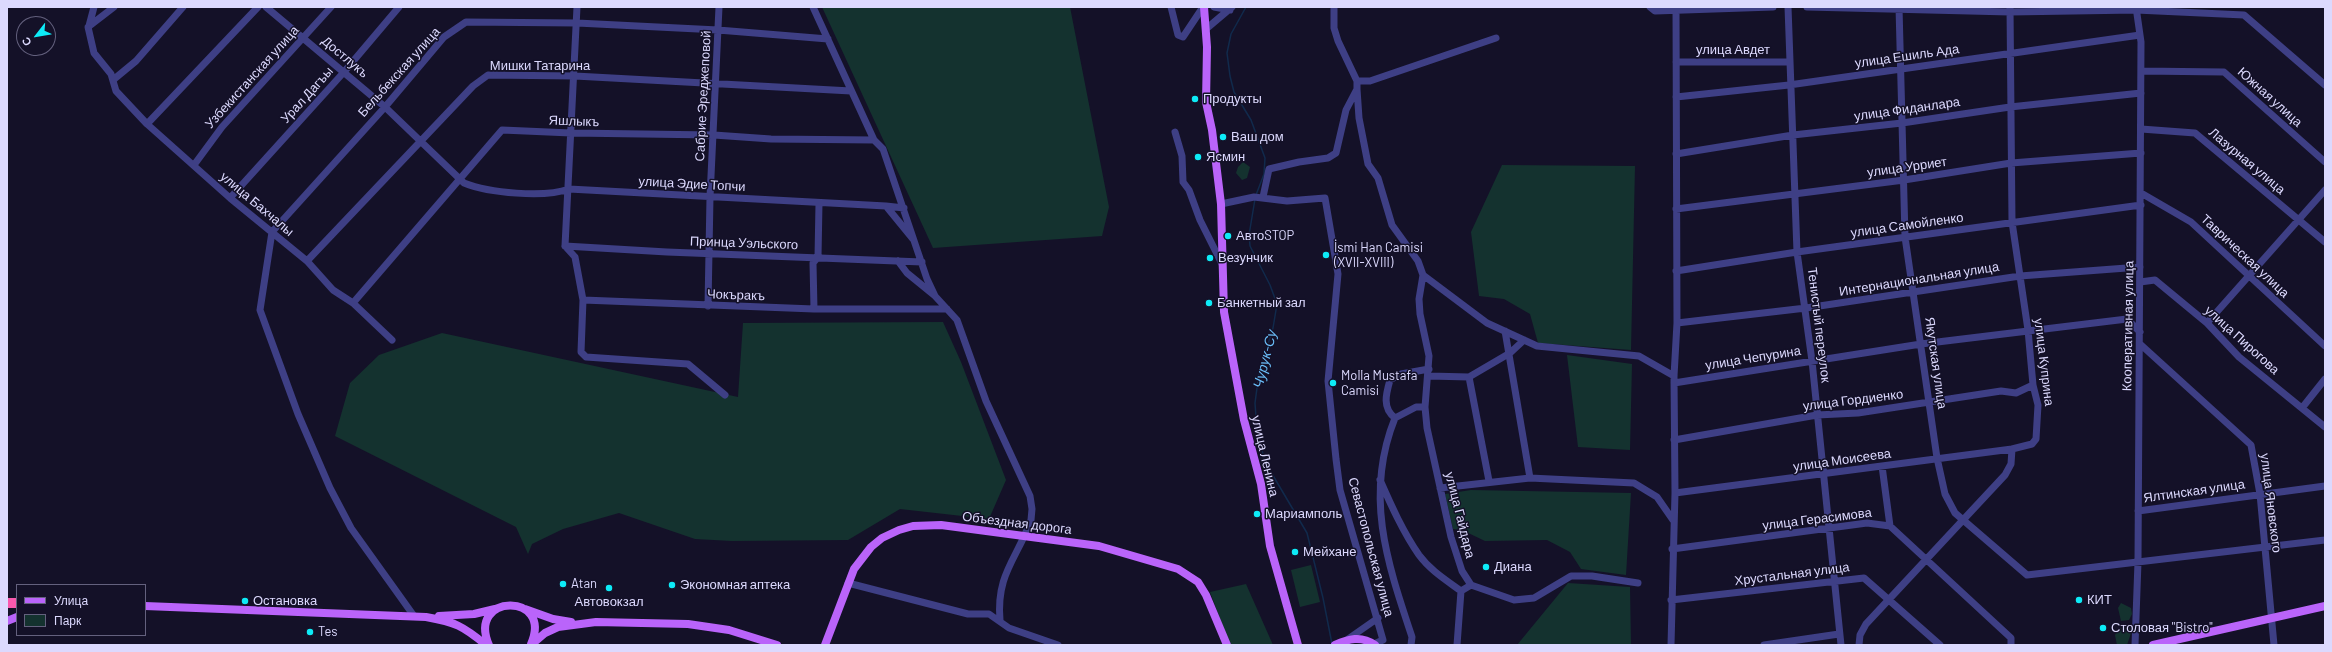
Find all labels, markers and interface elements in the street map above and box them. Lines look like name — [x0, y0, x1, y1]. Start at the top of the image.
north arrow — [16, 16, 56, 56]
street label: Узбекистанская улица — [202, 23, 302, 131]
street label: Бельбекская улица — [355, 24, 443, 120]
street label: Сабрие Эреджеповой — [692, 30, 714, 162]
street label: Достлукъ — [318, 33, 372, 81]
text: С — [19, 35, 34, 49]
street label: улица Ешиль Ада — [1854, 41, 1960, 71]
street label: улица Авдет — [1696, 42, 1770, 58]
street label: Мишки Татарина — [490, 58, 590, 74]
street label: Урал Дагъы — [278, 64, 336, 126]
street label: Южная улица — [2234, 64, 2306, 130]
place label: Продукты — [1203, 91, 1262, 107]
marker: Продукты — [1190, 94, 1200, 104]
street label: улица Фиданлара — [1853, 94, 1961, 124]
street label: Яшлыкъ — [548, 112, 600, 130]
street label: Лазурная улица — [2206, 125, 2288, 197]
place label: Ваш дом — [1231, 129, 1284, 145]
marker: Ваш дом — [1218, 132, 1228, 142]
place label: Ясмин — [1206, 149, 1245, 165]
marker: Ясмин — [1193, 152, 1203, 162]
street label: улица Урриет — [1866, 154, 1948, 180]
street label: улица Бахчалы — [217, 169, 297, 239]
street label: улица Эдие Топчи — [638, 173, 746, 195]
street label: улица Самойленко — [1850, 209, 1964, 241]
street label: Таврическая улица — [2198, 211, 2292, 301]
place label: АвтоSTOP — [1236, 228, 1294, 244]
marker: АвтоSTOP — [1223, 231, 1233, 241]
street label: Принца Уэльского — [690, 233, 798, 253]
place label: İsmi Han Camisi (XVII-XVIII) — [1334, 240, 1423, 271]
place label: Везунчик — [1218, 250, 1273, 266]
marker: İsmi Han Camisi (XVII-XVIII) — [1321, 250, 1331, 260]
marker: Везунчик — [1205, 253, 1215, 263]
street label: Интернациональная улица — [1838, 259, 2000, 299]
street label: Кооперативная улица — [2119, 261, 2137, 391]
street label: Тенистый переулок — [1804, 266, 1834, 384]
street label: Чокъракъ — [707, 286, 765, 304]
place label: Банкетный зал — [1217, 295, 1306, 311]
marker: Банкетный зал — [1204, 298, 1214, 308]
street label: улица Пирогова — [2201, 302, 2283, 378]
street label: Якутская улица — [1922, 316, 1950, 410]
street label: улица Куприна — [2031, 317, 2057, 407]
water label: Чурук-Су — [1250, 328, 1280, 390]
street label: улица Чепурина — [1704, 343, 1802, 373]
place label: Molla Mustafa Camisi — [1341, 368, 1417, 399]
marker: Molla Mustafa Camisi — [1328, 378, 1338, 388]
street label: улица Гордиенко — [1802, 386, 1904, 414]
street label: улица Ленина — [1248, 414, 1282, 498]
street label: улица Моисеева — [1792, 445, 1892, 475]
street label: улица Яновского — [2257, 452, 2285, 554]
street label: улица Гайдара — [1442, 470, 1478, 560]
street label: Севастопольская улица — [1345, 476, 1397, 618]
street label: Ялтинская улица — [2142, 476, 2246, 506]
street label: улица Герасимова — [1761, 505, 1873, 533]
place label: Мариамполь — [1265, 506, 1342, 522]
street label: Объездная дорога — [961, 509, 1073, 537]
marker: Мариамполь — [1252, 509, 1262, 519]
place label: Мейхане — [1303, 544, 1356, 560]
marker: Мейхане — [1290, 547, 1300, 557]
place label: Диана — [1494, 559, 1532, 575]
street label: Хрустальная улица — [1734, 559, 1850, 589]
marker: Диана — [1481, 562, 1491, 572]
place label: Atan — [571, 576, 597, 592]
place label: Экономная аптека — [680, 577, 790, 593]
marker: Atan — [558, 579, 568, 589]
marker: Экономная аптека — [667, 580, 677, 590]
marker: Автовокзал — [604, 583, 614, 593]
legend — [16, 584, 146, 636]
place label: КИТ — [2087, 592, 2112, 608]
text: Улица — [54, 593, 88, 607]
place label: Остановка — [253, 593, 317, 609]
place label: Автовокзал — [575, 594, 643, 610]
marker: КИТ — [2074, 595, 2084, 605]
marker: Остановка — [240, 596, 250, 606]
text: Парк — [54, 613, 81, 627]
place label: Столовая "Bistro" — [2111, 620, 2213, 636]
marker: Столовая "Bistro" — [2098, 623, 2108, 633]
place label: Tes — [318, 624, 338, 640]
marker: Tes — [305, 627, 315, 637]

